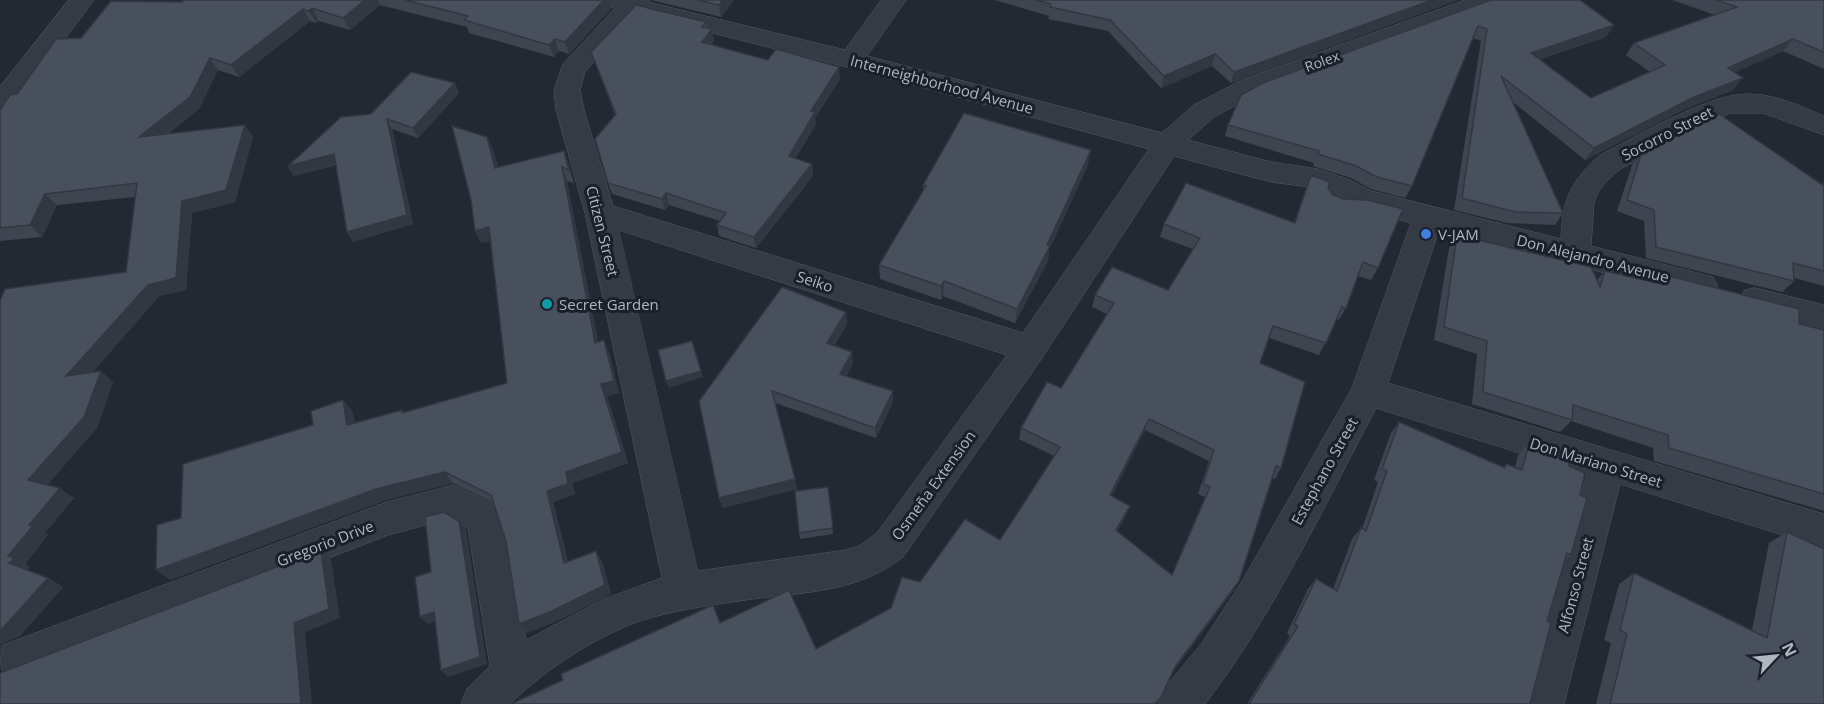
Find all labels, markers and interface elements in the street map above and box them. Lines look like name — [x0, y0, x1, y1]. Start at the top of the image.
street label: Rolex — [1302, 46, 1343, 76]
street label: Interneighborhood Avenue — [848, 50, 1036, 118]
street label: Socorro Street — [1618, 101, 1716, 165]
street label: Citizen Street — [582, 184, 624, 278]
place label: V-JAM — [1438, 224, 1479, 244]
marker: V-JAM — [1419, 227, 1433, 241]
street label: Don Alejandro Avenue — [1515, 229, 1671, 287]
street label: Seiko — [794, 266, 836, 296]
place label: Secret Garden — [559, 294, 659, 314]
marker: Secret Garden — [540, 297, 554, 311]
street label: Estephano Street — [1286, 414, 1362, 528]
street label: Osmeña Extension — [886, 426, 980, 544]
street label: Don Mariano Street — [1528, 432, 1664, 492]
street label: Gregorio Drive — [274, 515, 376, 571]
street label: Alfonso Street — [1553, 535, 1597, 635]
north arrow — [1746, 626, 1806, 686]
text: N — [1777, 639, 1802, 660]

